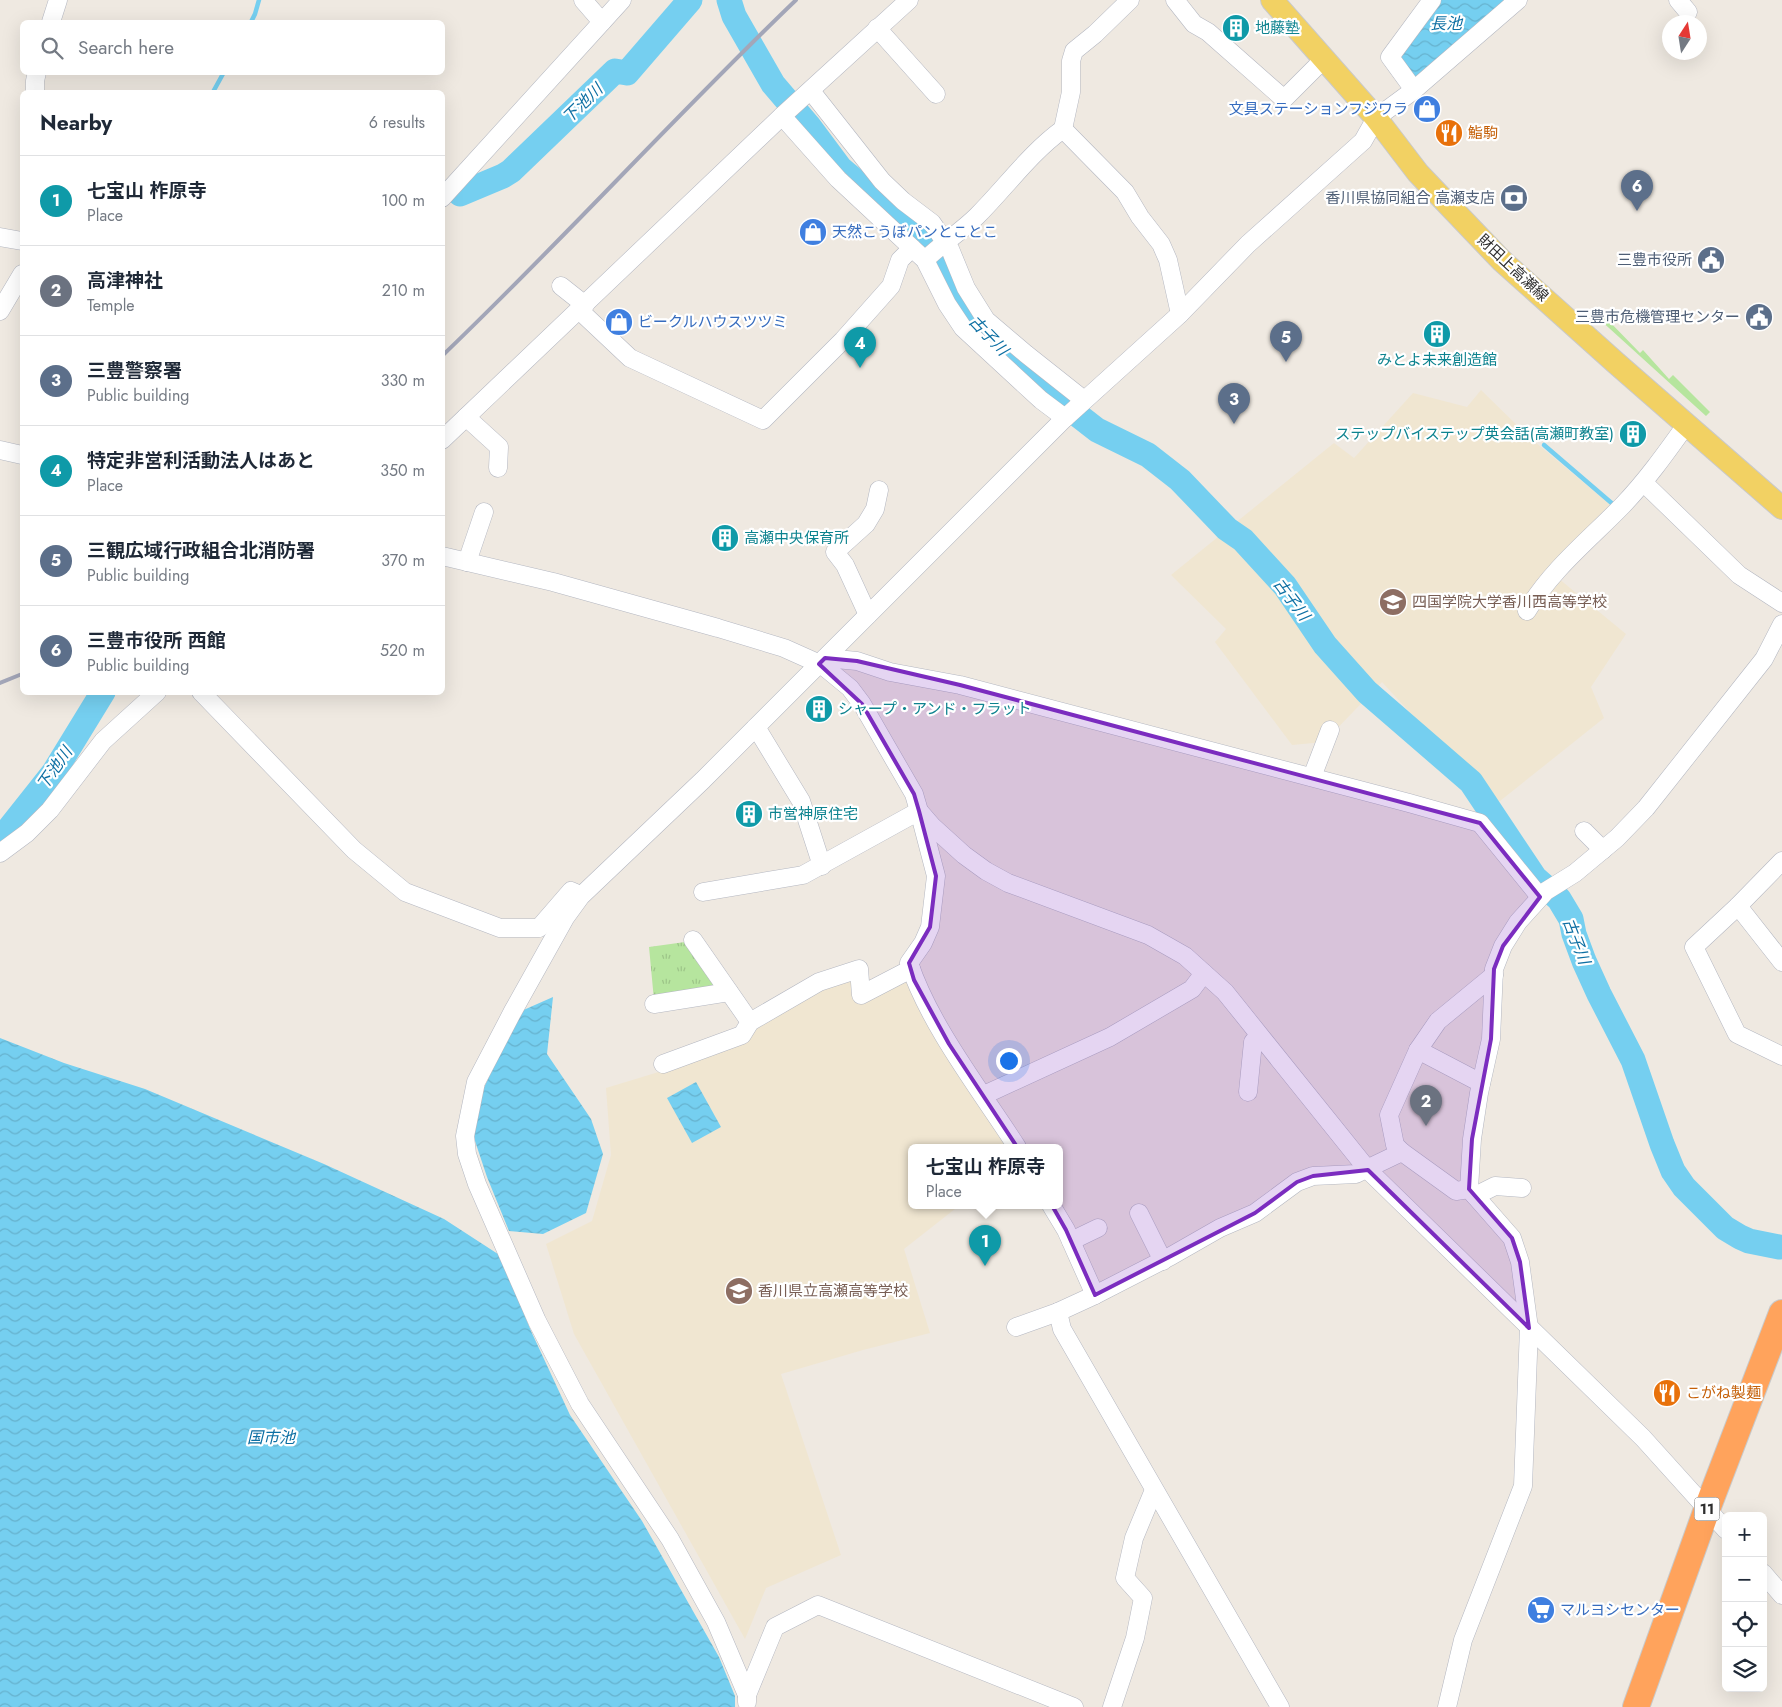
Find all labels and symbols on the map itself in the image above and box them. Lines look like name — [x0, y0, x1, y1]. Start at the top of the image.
water label: 長池 — [1430, 12, 1464, 35]
building icon: 地藤塾 — [1221, 13, 1251, 43]
north arrow — [1662, 15, 1707, 60]
place label: 地藤塾 — [1255, 17, 1300, 39]
water label: 下池川 — [557, 77, 609, 128]
shop icon: 文具ステーションフジワラ — [1412, 94, 1442, 124]
place label: 文具ステーションフジワラ — [1229, 98, 1408, 120]
restaurant icon: 鮨駒 — [1434, 118, 1464, 148]
place label: 鮨駒 — [1468, 122, 1498, 144]
pin: 6 — [1621, 170, 1653, 211]
bank icon: 香川県協同組合 高瀬支店 — [1499, 183, 1529, 213]
place label: 香川県協同組合 高瀬支店 — [1325, 187, 1495, 209]
shop icon: 天然こうぼパンとことこ — [798, 217, 828, 247]
place label: 天然こうぼパンとことこ — [832, 221, 998, 243]
street label: 財田上高瀬線 — [1473, 229, 1553, 307]
public building icon: 三豊市役所 — [1696, 245, 1726, 275]
place label: 三豊市役所 — [1617, 249, 1692, 271]
public building icon: 三豊市危機管理センター — [1744, 302, 1774, 332]
place label: 三豊市危機管理センター — [1575, 306, 1740, 328]
shop icon: ビークルハウスツツミ — [604, 307, 634, 337]
water label: 古子川 — [964, 310, 1015, 362]
place label: ビークルハウスツツミ — [638, 311, 788, 333]
building icon: みとよ未来創造館 — [1422, 319, 1452, 349]
pin: 5 — [1270, 321, 1302, 362]
pin: 4 — [844, 327, 876, 368]
place label: みとよ未来創造館 — [1377, 349, 1497, 371]
pin: 3 — [1218, 383, 1250, 424]
building icon: ステップバイステップ英会話(高瀬町教室) — [1618, 419, 1648, 449]
place label: ステップバイステップ英会話(高瀬町教室) — [1335, 423, 1614, 445]
building icon: 高瀬中央保育所 — [710, 523, 740, 553]
place label: 高瀬中央保育所 — [744, 527, 849, 549]
water label: 古子川 — [1268, 573, 1316, 627]
school or university icon: 四国学院大学香川西高等学校 — [1378, 587, 1408, 617]
place label: 四国学院大学香川西高等学校 — [1412, 591, 1607, 613]
building icon: シャープ・アンド・フラット — [804, 694, 834, 724]
place label: シャープ・アンド・フラット — [838, 698, 1032, 720]
water label: 下池川 — [31, 740, 79, 795]
building icon: 市営神原住宅 — [734, 799, 764, 829]
place label: 市営神原住宅 — [768, 803, 858, 825]
water label: 古子川 — [1557, 915, 1597, 970]
your location — [996, 1048, 1022, 1074]
pin: 2 — [1410, 1085, 1442, 1126]
pin: 1 — [969, 1225, 1001, 1266]
school or university icon: 香川県立高瀬高等学校 — [724, 1276, 754, 1306]
place label: 香川県立高瀬高等学校 — [758, 1280, 908, 1302]
restaurant icon: こがね製麺 — [1652, 1378, 1682, 1408]
place label: こがね製麺 — [1686, 1382, 1761, 1404]
water label: 国市池 — [247, 1426, 297, 1449]
road number: 11 — [1694, 1498, 1720, 1520]
supermarket icon: マルヨシセンター — [1526, 1595, 1556, 1625]
place label: マルヨシセンター — [1560, 1599, 1680, 1621]

